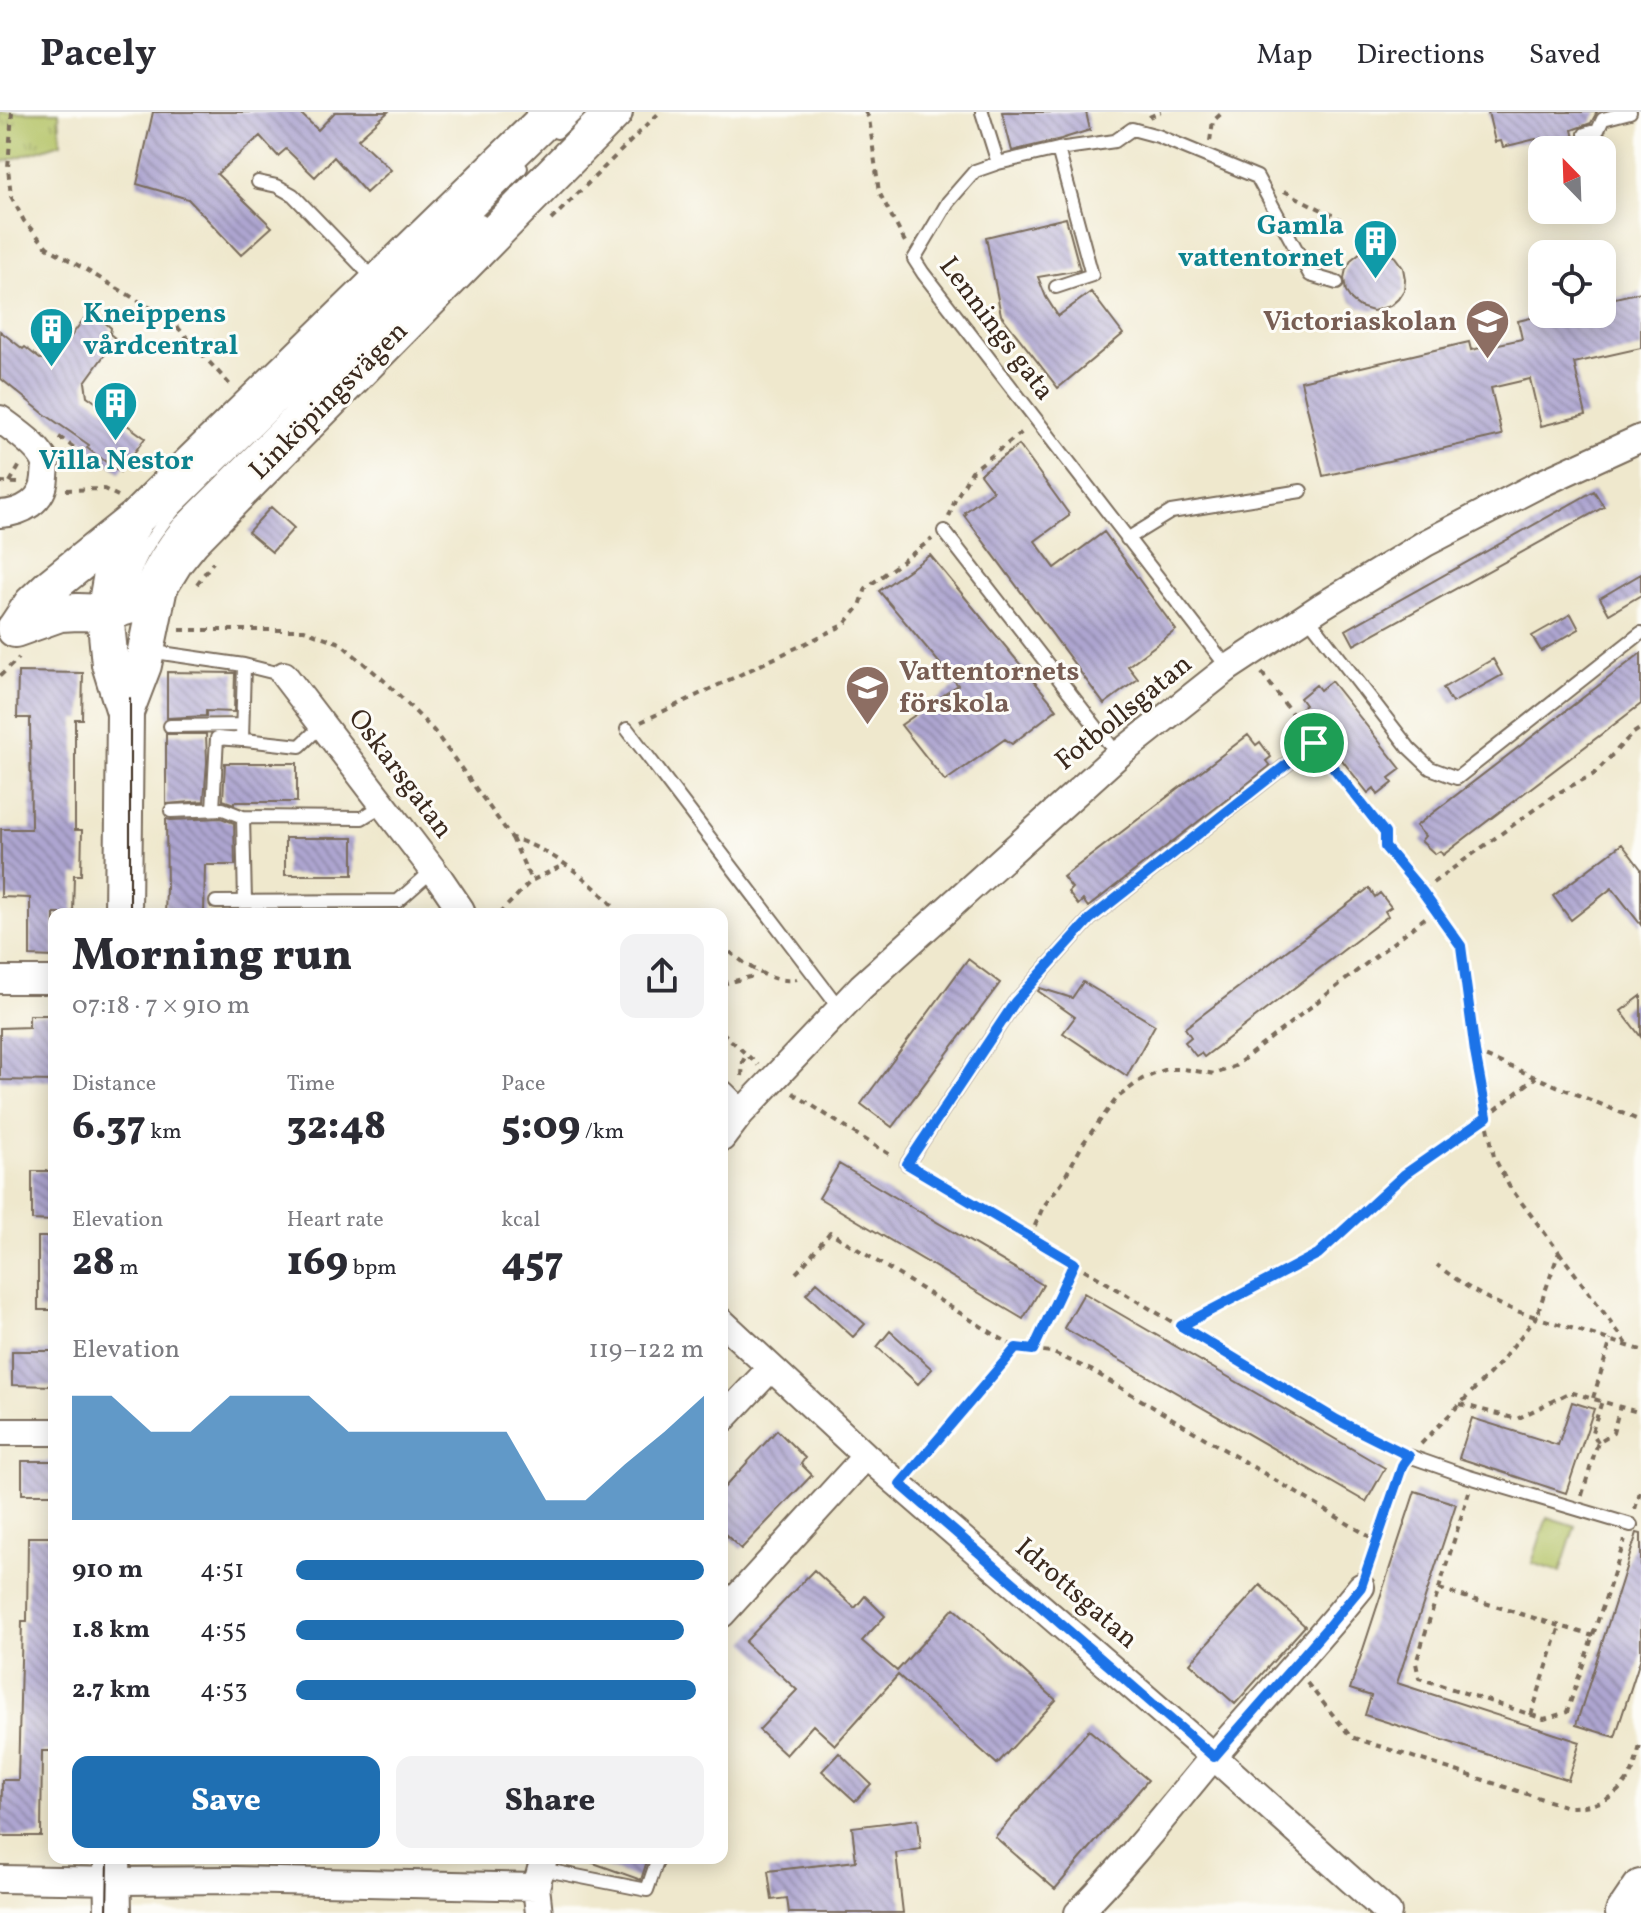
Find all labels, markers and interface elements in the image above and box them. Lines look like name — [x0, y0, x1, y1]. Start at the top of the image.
text: Pacely — [40, 29, 156, 82]
text: Map — [1257, 36, 1313, 75]
text: Directions — [1357, 36, 1485, 75]
text: Saved — [1529, 36, 1601, 75]
north arrow — [1528, 136, 1616, 224]
map controls — [1528, 136, 1616, 328]
place label: Gamla vattentornet — [1178, 207, 1344, 278]
building icon: Gamla vattentornet — [1351, 218, 1399, 281]
button: locate — [1528, 240, 1616, 328]
street label: Lennings gata — [929, 249, 1063, 409]
place label: Kneippens vårdcentral — [83, 295, 238, 366]
school or university icon: Victoriaskolan — [1464, 298, 1512, 361]
place label: Victoriaskolan — [1263, 303, 1457, 342]
building icon: Kneippens vårdcentral — [28, 306, 76, 369]
street label: Linköpingsvägen — [241, 313, 417, 489]
building icon: Villa Nestor — [92, 380, 140, 443]
place label: Villa Nestor — [39, 442, 193, 481]
street label: Fotbollsgatan — [1047, 646, 1201, 780]
place label: Vattentornets förskola — [899, 653, 1079, 724]
school or university icon: Vattentornets förskola — [844, 664, 892, 727]
street label: Oskarsgatan — [338, 701, 462, 847]
pin — [1280, 709, 1348, 777]
icon: arrive — [1292, 721, 1336, 765]
text: Morning run — [72, 927, 352, 988]
button: share — [620, 934, 704, 1018]
text: 07:18 · 7 × 910 m — [72, 988, 250, 1024]
text: Distance — [72, 1069, 156, 1100]
text: Time — [287, 1069, 335, 1100]
text: Pace — [501, 1069, 545, 1100]
text: 6.37 — [72, 1100, 146, 1156]
text: 32:48 — [287, 1100, 386, 1156]
text: 5:09 — [501, 1100, 580, 1156]
text: km — [146, 1117, 182, 1148]
text: /km — [580, 1117, 624, 1148]
text: Elevation — [72, 1205, 163, 1236]
text: Heart rate — [287, 1205, 384, 1236]
text: kcal — [501, 1205, 540, 1236]
text: 28 — [72, 1236, 115, 1292]
text: 169 — [287, 1236, 348, 1292]
text: 457 — [501, 1236, 564, 1292]
text: m — [115, 1253, 139, 1284]
text: bpm — [348, 1253, 397, 1284]
text: Elevation — [72, 1332, 180, 1368]
text: 119–122 m — [589, 1332, 704, 1368]
street label: Idrottsgatan — [1006, 1529, 1146, 1659]
text: 910 m — [72, 1552, 143, 1588]
text: 4:51 — [200, 1552, 244, 1588]
text: 1.8 km — [72, 1612, 150, 1648]
text: 4:55 — [200, 1612, 247, 1648]
text: 2.7 km — [72, 1672, 151, 1708]
text: 4:53 — [200, 1672, 248, 1708]
button: Save — [72, 1756, 380, 1848]
button: Share — [396, 1756, 704, 1848]

